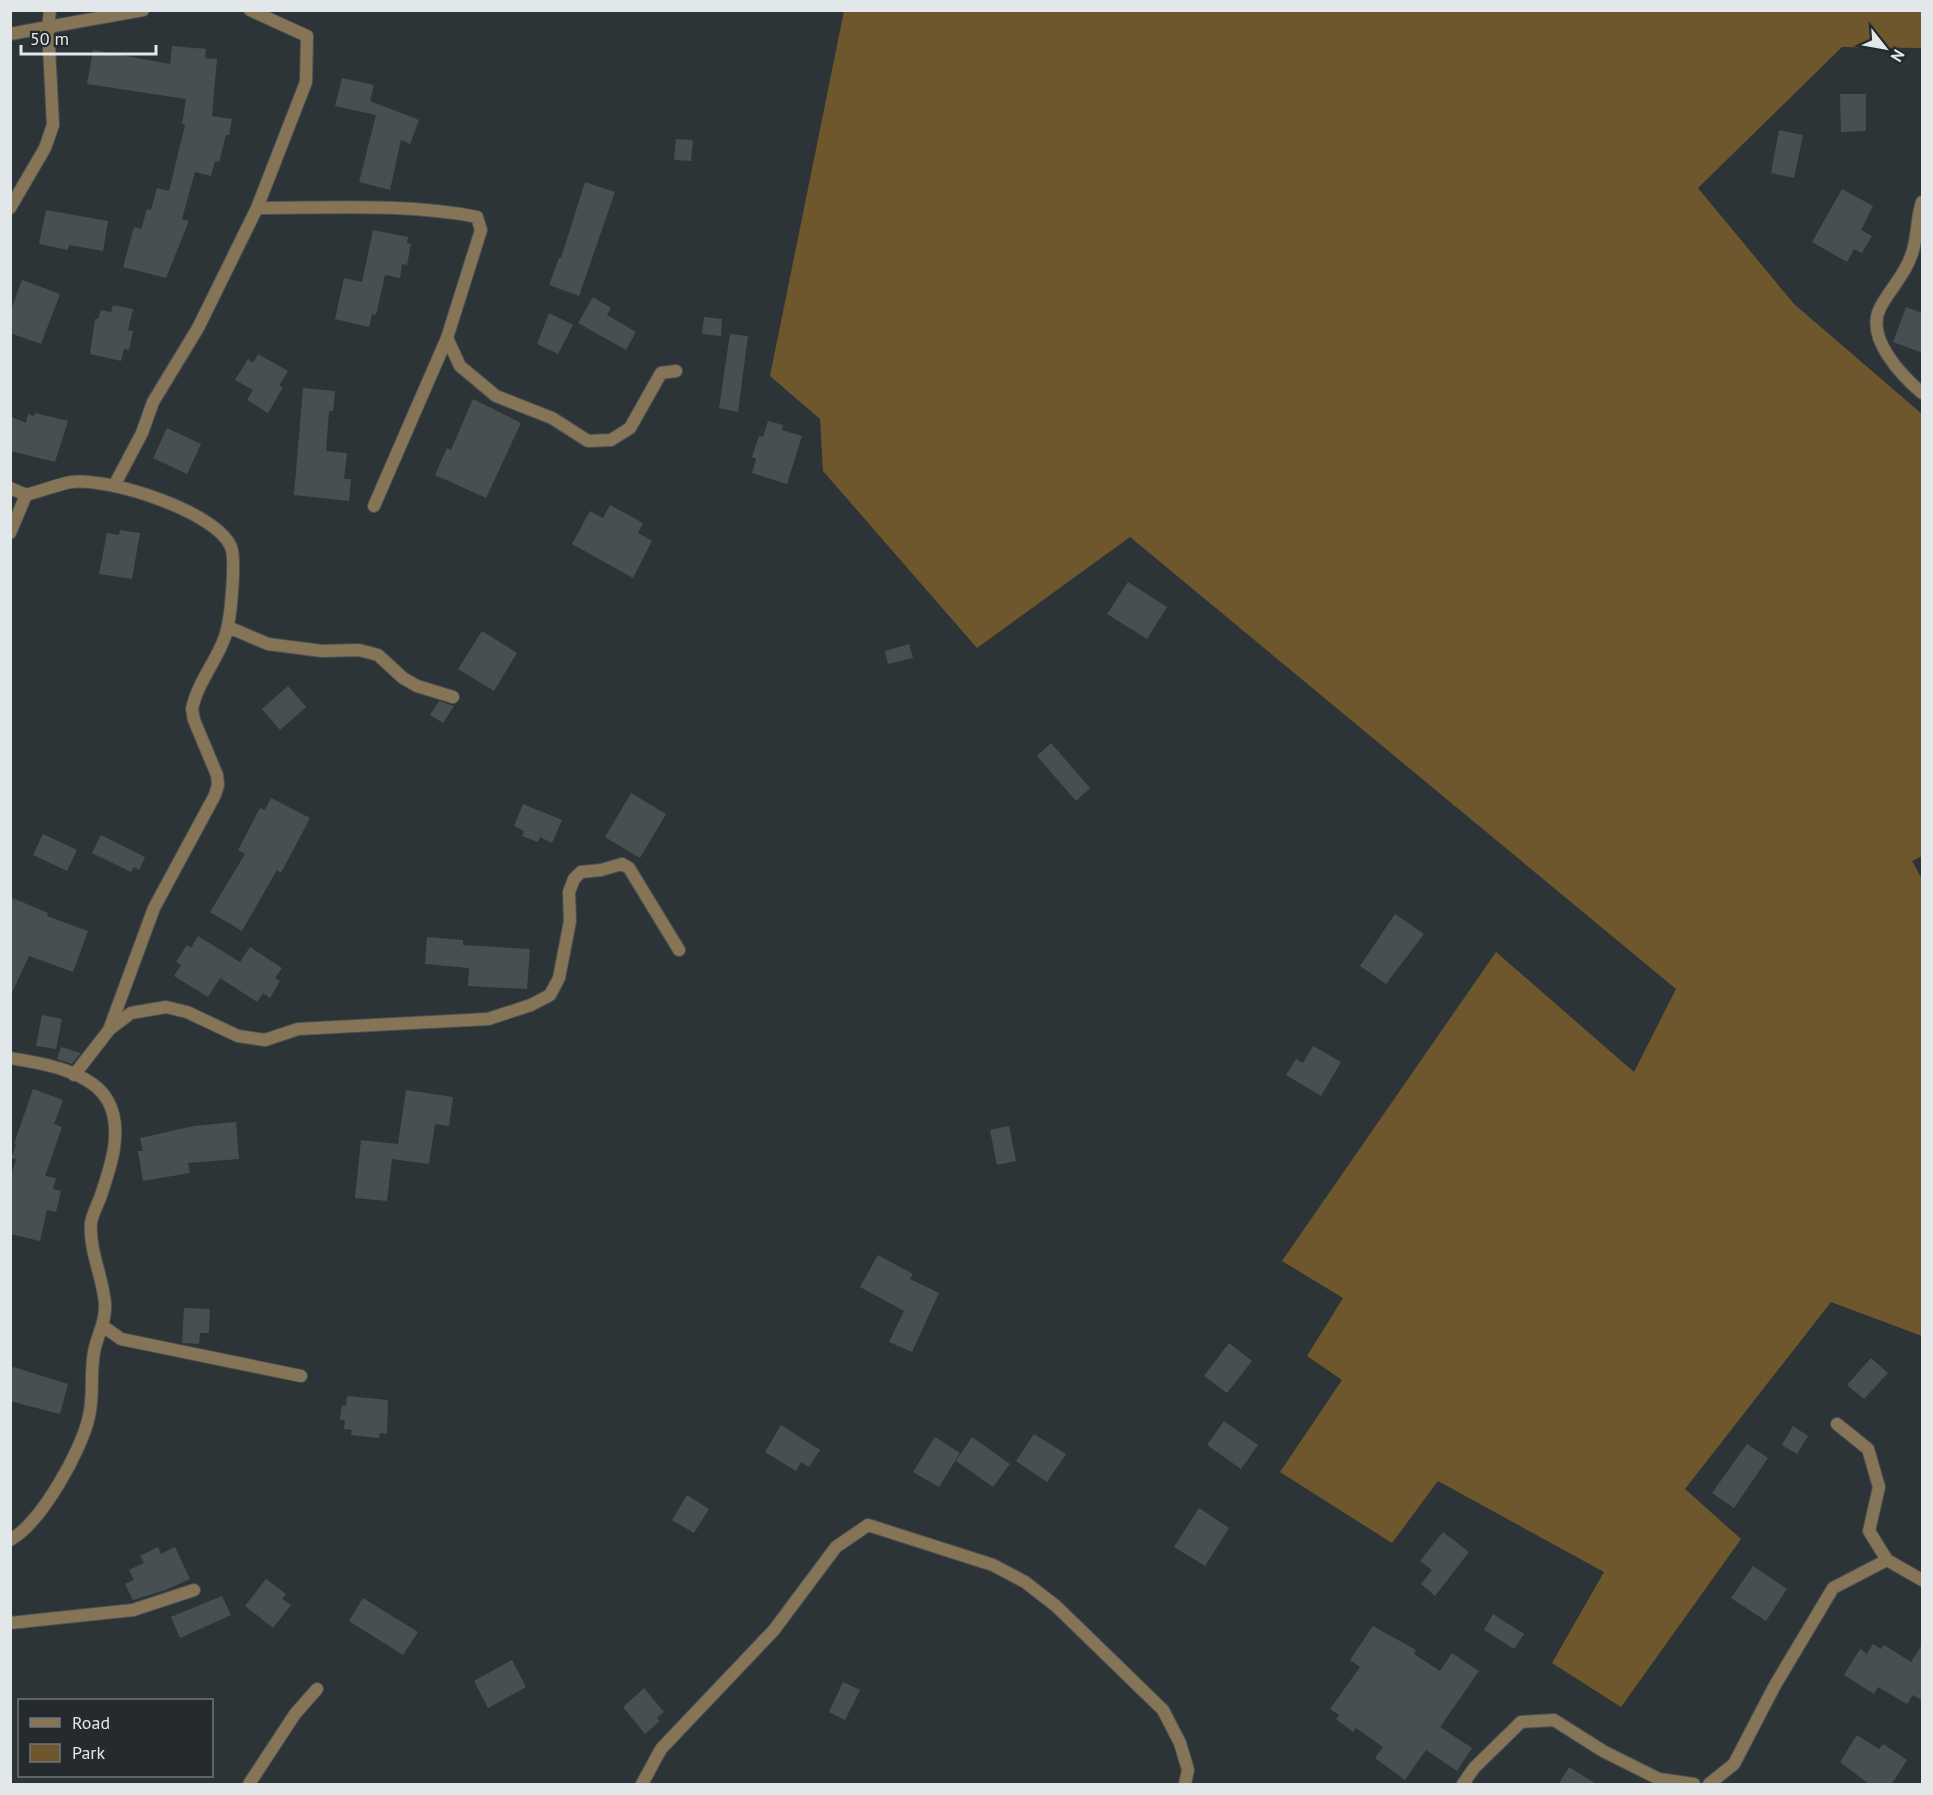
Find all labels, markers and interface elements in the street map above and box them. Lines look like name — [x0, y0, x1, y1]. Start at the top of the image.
scale bar — [21, 18, 156, 56]
north arrow — [1855, 18, 1915, 78]
text: 50 m — [30, 27, 69, 50]
text: N — [1887, 46, 1909, 65]
legend — [18, 1699, 213, 1777]
text: Road — [72, 1711, 110, 1734]
text: Park — [72, 1741, 105, 1764]

